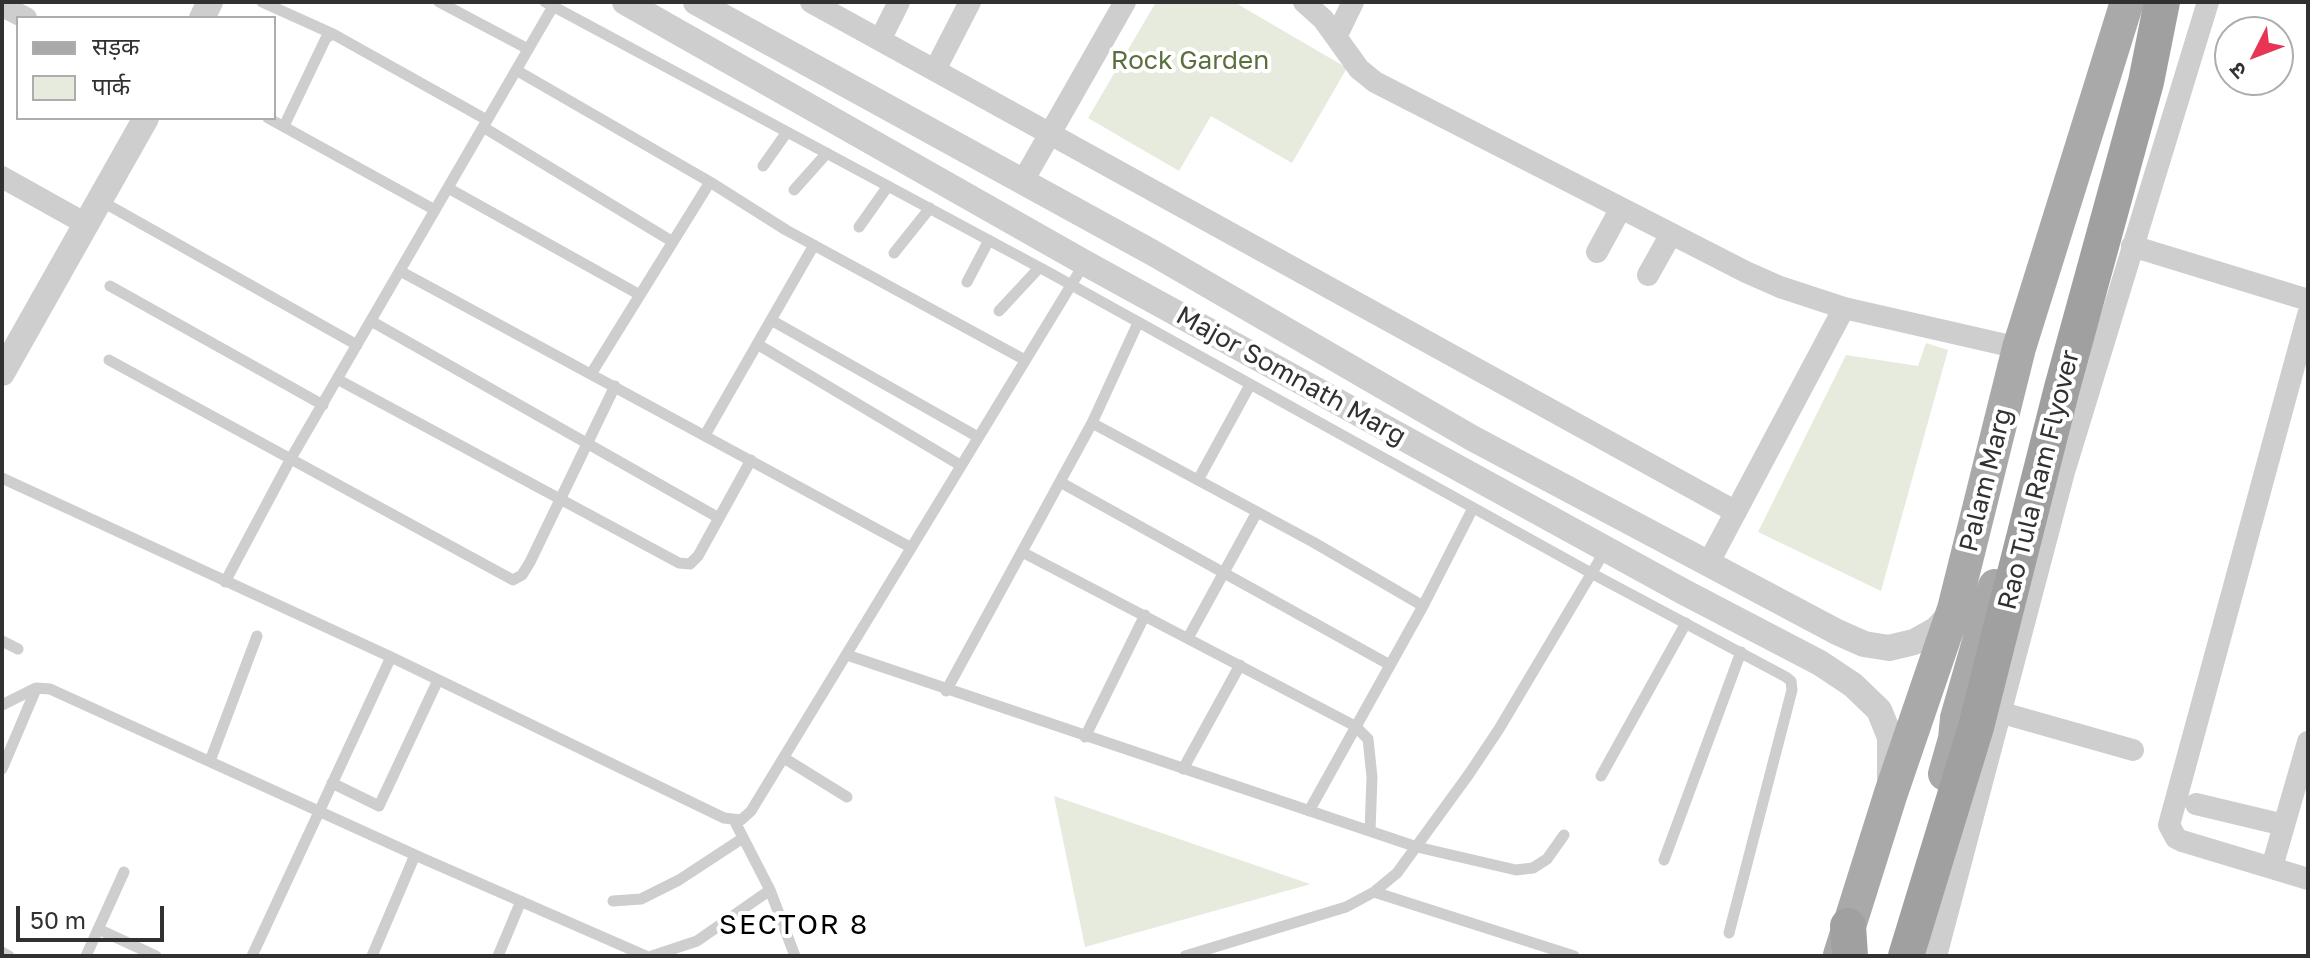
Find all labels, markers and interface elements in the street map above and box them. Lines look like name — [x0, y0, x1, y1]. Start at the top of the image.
legend — [16, 16, 276, 120]
north arrow — [2214, 16, 2294, 96]
text: सड़क — [92, 31, 140, 60]
park label: Rock Garden — [1111, 45, 1269, 77]
text: उ — [2223, 57, 2252, 85]
text: पार्क — [92, 71, 130, 100]
street label: Major Somnath Marg — [1171, 300, 1411, 452]
street label: Rao Tula Ram Flyover — [1992, 347, 2086, 613]
street label: Palam Marg — [1953, 405, 2019, 555]
scale bar — [20, 890, 168, 940]
text: 50 m — [30, 905, 86, 934]
district label: SECTOR 8 — [719, 908, 869, 942]

